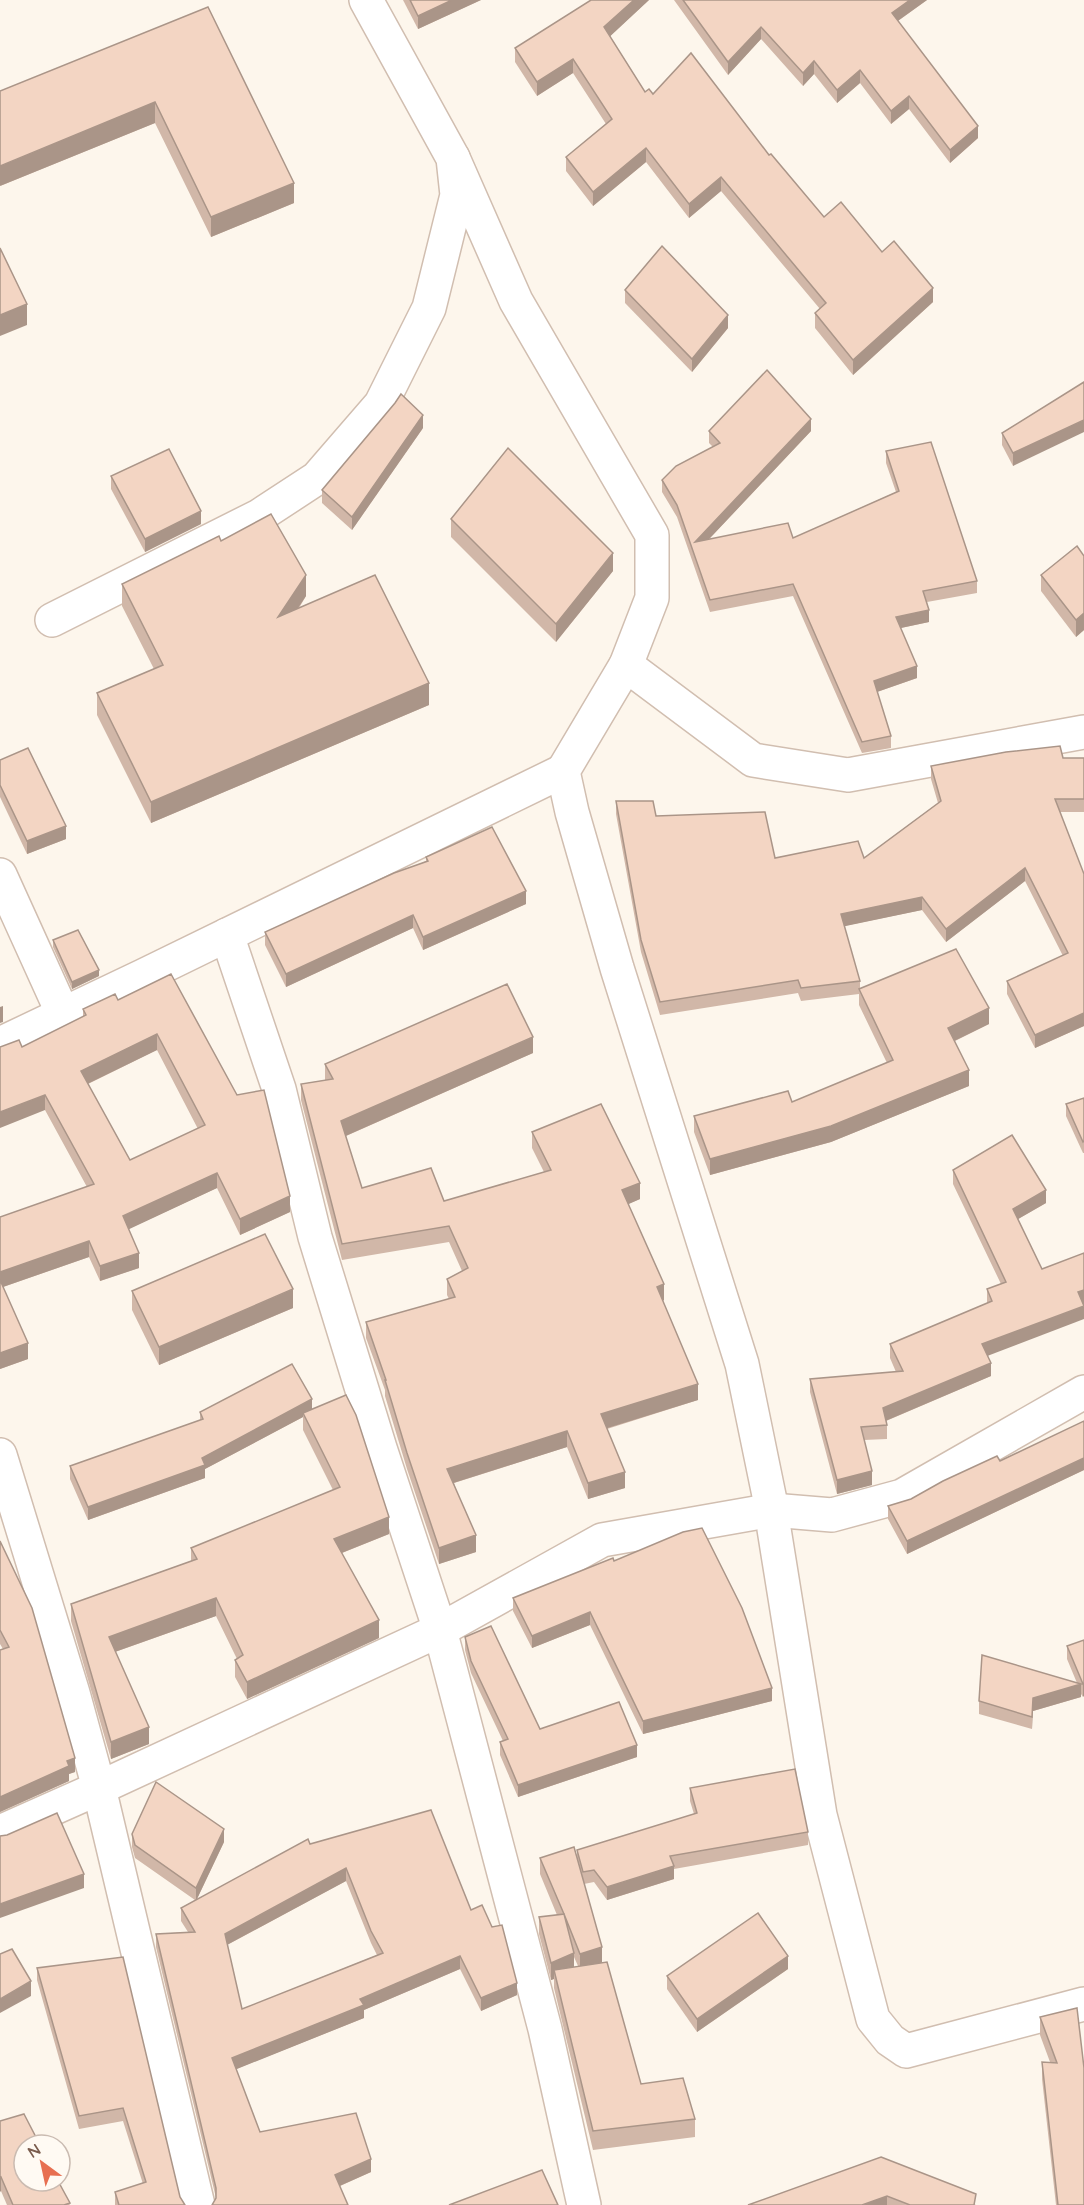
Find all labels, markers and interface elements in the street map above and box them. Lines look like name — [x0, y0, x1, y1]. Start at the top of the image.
north arrow — [12, 2133, 72, 2193]
text: N — [23, 2139, 44, 2162]

